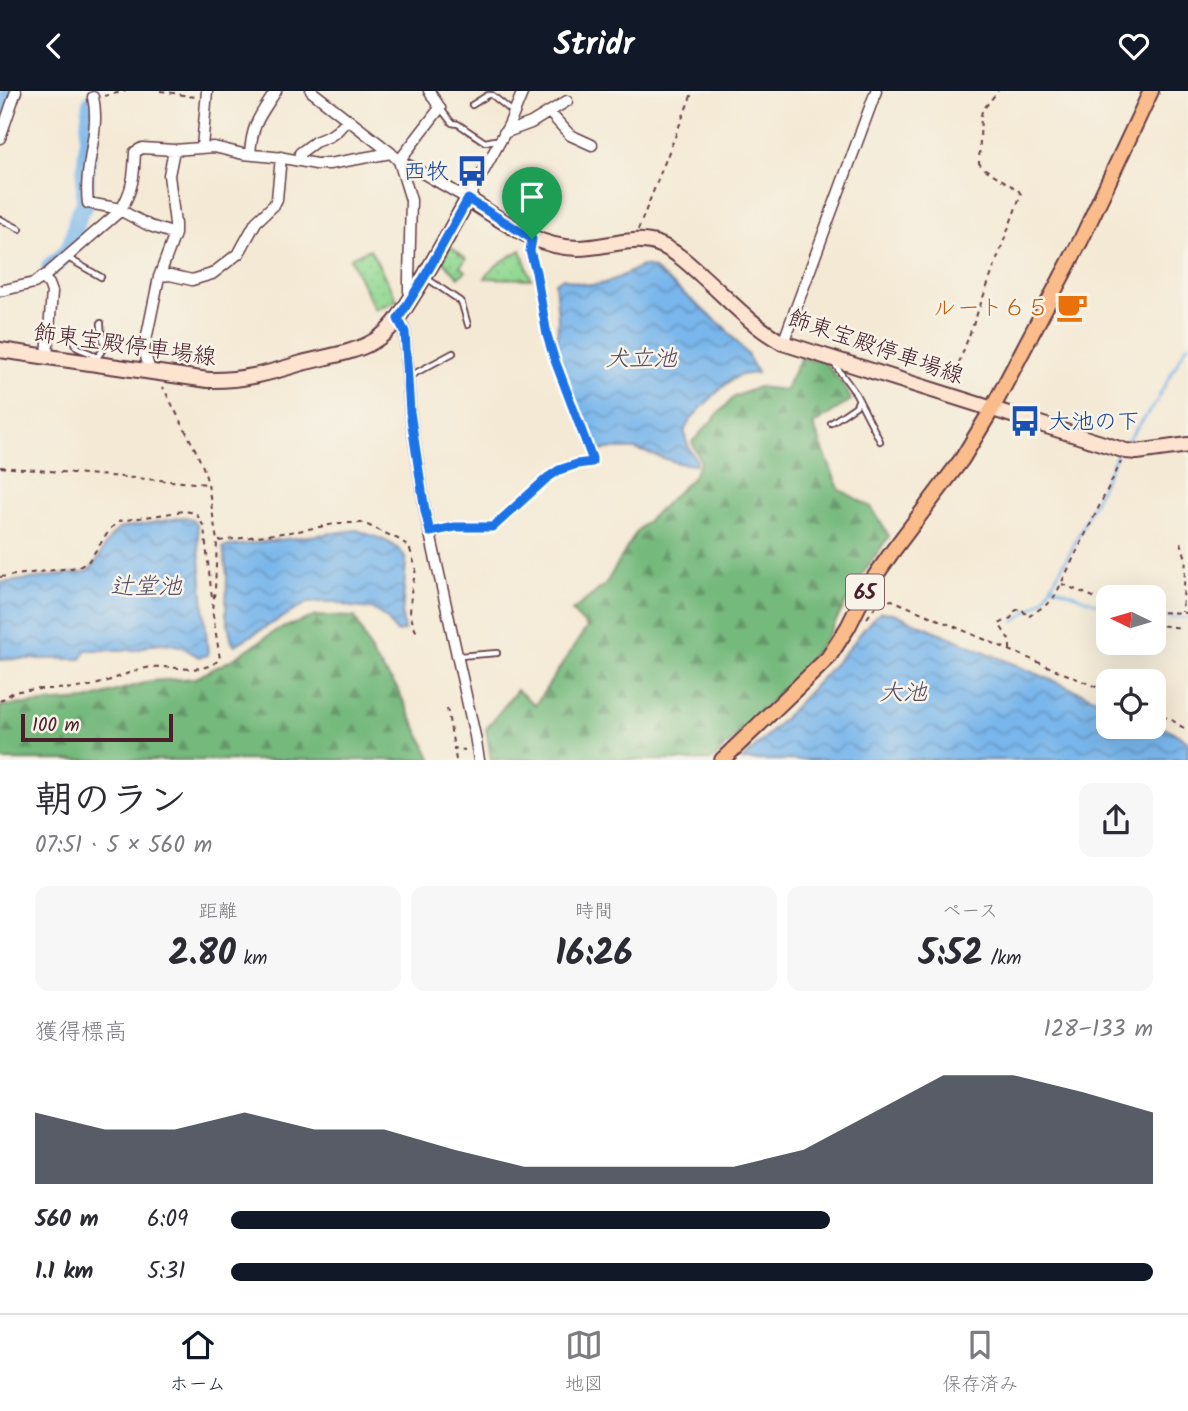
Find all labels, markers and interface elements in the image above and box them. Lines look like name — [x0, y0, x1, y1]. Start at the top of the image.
text: Stridr — [554, 20, 634, 71]
icon: back — [35, 27, 73, 65]
icon: heart — [1115, 27, 1153, 65]
bus stop icon: 西牧 — [455, 154, 489, 188]
place label: 西牧 — [403, 155, 449, 191]
pin — [502, 167, 562, 239]
icon: arrive — [513, 178, 551, 216]
cafe icon: ルート６５ — [1055, 290, 1089, 324]
place label: ルート６５ — [933, 291, 1049, 327]
street label: 飾東宝殿停車場線 — [783, 301, 968, 395]
street label: 飾東宝殿停車場線 — [31, 315, 218, 377]
water label: 犬立池 — [605, 340, 678, 379]
bus stop icon: 大池の下 — [1008, 404, 1042, 438]
place label: 大池の下 — [1048, 405, 1140, 441]
water label: 辻堂池 — [110, 568, 183, 607]
road number: 65 — [846, 575, 884, 609]
north arrow — [1096, 585, 1166, 655]
map controls — [1096, 585, 1166, 739]
button: locate — [1096, 669, 1166, 739]
water label: 大池 — [879, 674, 928, 713]
scale bar — [21, 711, 173, 743]
text: 100 m — [32, 711, 80, 741]
text: 朝のラン — [35, 772, 187, 832]
button: share — [1079, 783, 1153, 857]
text: 07:51 · 5 × 560 m — [35, 828, 212, 864]
text: 距離 — [199, 897, 237, 927]
text: 時間 — [575, 897, 613, 927]
text: ペース — [942, 897, 998, 927]
text: 2.80 — [169, 927, 236, 983]
text: 16:26 — [555, 927, 633, 983]
text: 5:52 — [919, 927, 983, 983]
text: km — [236, 944, 267, 974]
text: /km — [983, 944, 1021, 974]
text: 128–133 m — [1044, 1012, 1153, 1048]
text: 獲得標高 — [35, 1015, 127, 1051]
text: 560 m — [35, 1202, 99, 1238]
text: 6:09 — [147, 1202, 188, 1238]
text: 1.1 km — [35, 1254, 93, 1290]
text: 5:31 — [147, 1254, 185, 1290]
tab: ホーム — [170, 1326, 226, 1400]
tab: 地図 — [565, 1326, 603, 1400]
tab: 保存済み — [942, 1326, 1018, 1400]

